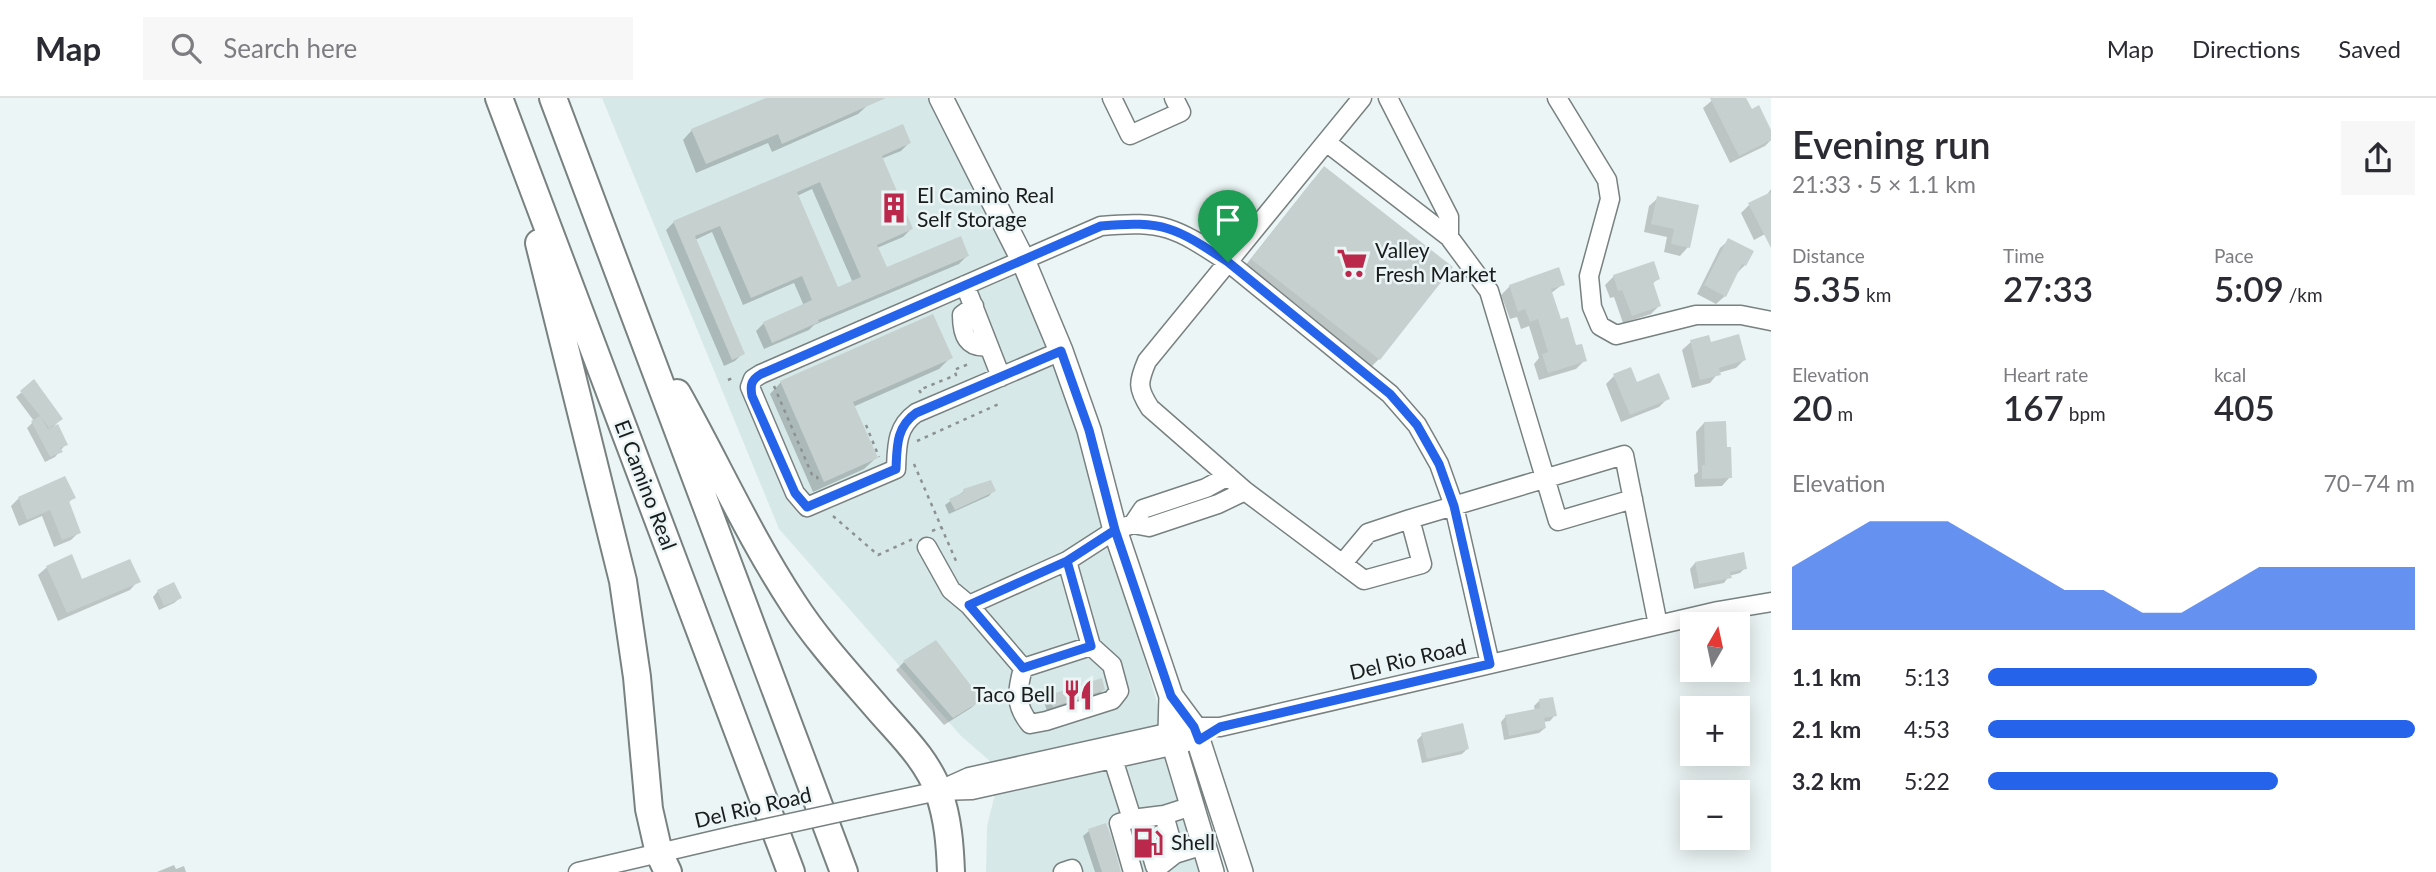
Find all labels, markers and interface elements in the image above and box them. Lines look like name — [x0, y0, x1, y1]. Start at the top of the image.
search box — [143, 17, 633, 80]
text: Map — [35, 28, 101, 68]
icon: search — [167, 29, 205, 67]
text: Search here — [223, 32, 357, 64]
text: Map — [2107, 34, 2154, 63]
text: Directions — [2192, 34, 2300, 63]
text: Saved — [2338, 34, 2401, 63]
text: Evening run — [1792, 121, 1991, 167]
button: share — [2341, 121, 2415, 195]
text: 21:33 · 5 × 1.1 km — [1792, 170, 1976, 198]
place label: El Camino Real Self Storage — [917, 182, 1054, 231]
pin — [1198, 190, 1258, 262]
building icon: El Camino Real Self Storage — [877, 191, 911, 225]
icon: arrive — [1209, 201, 1247, 239]
place label: Valley Fresh Market — [1375, 237, 1497, 286]
text: Distance — [1792, 244, 1865, 267]
text: Time — [2003, 244, 2044, 267]
text: Pace — [2214, 244, 2253, 267]
supermarket icon: Valley Fresh Market — [1335, 246, 1369, 280]
text: 5.35 — [1792, 267, 1861, 309]
text: 27:33 — [2003, 267, 2093, 309]
text: 5:09 — [2214, 267, 2284, 309]
text: km — [1861, 283, 1891, 306]
text: /km — [2284, 283, 2323, 306]
text: Elevation — [1792, 363, 1869, 386]
text: Heart rate — [2003, 363, 2088, 386]
text: kcal — [2214, 363, 2246, 386]
text: 20 — [1792, 386, 1833, 428]
text: 167 — [2003, 386, 2064, 428]
text: 405 — [2214, 386, 2275, 428]
text: m — [1833, 402, 1853, 425]
text: bpm — [2064, 402, 2106, 425]
street label: El Camino Real — [610, 416, 683, 553]
text: Elevation — [1792, 469, 1885, 497]
text: 70–74 m — [2323, 469, 2415, 497]
north arrow — [1680, 612, 1750, 682]
map controls — [1680, 612, 1750, 850]
street label: Del Rio Road — [1347, 633, 1469, 684]
text: 1.1 km — [1792, 663, 1861, 691]
text: 5:13 — [1904, 663, 1950, 691]
restaurant icon: Taco Bell — [1061, 678, 1095, 712]
place label: Taco Bell — [973, 681, 1055, 706]
button: + — [1680, 696, 1750, 766]
text: 2.1 km — [1792, 715, 1861, 743]
text: 4:53 — [1904, 715, 1950, 743]
text: 3.2 km — [1792, 767, 1861, 795]
text: 5:22 — [1904, 767, 1950, 795]
button: − — [1680, 780, 1750, 850]
street label: Del Rio Road — [692, 781, 814, 832]
fuel station icon: Shell — [1131, 826, 1165, 860]
place label: Shell — [1171, 829, 1215, 854]

